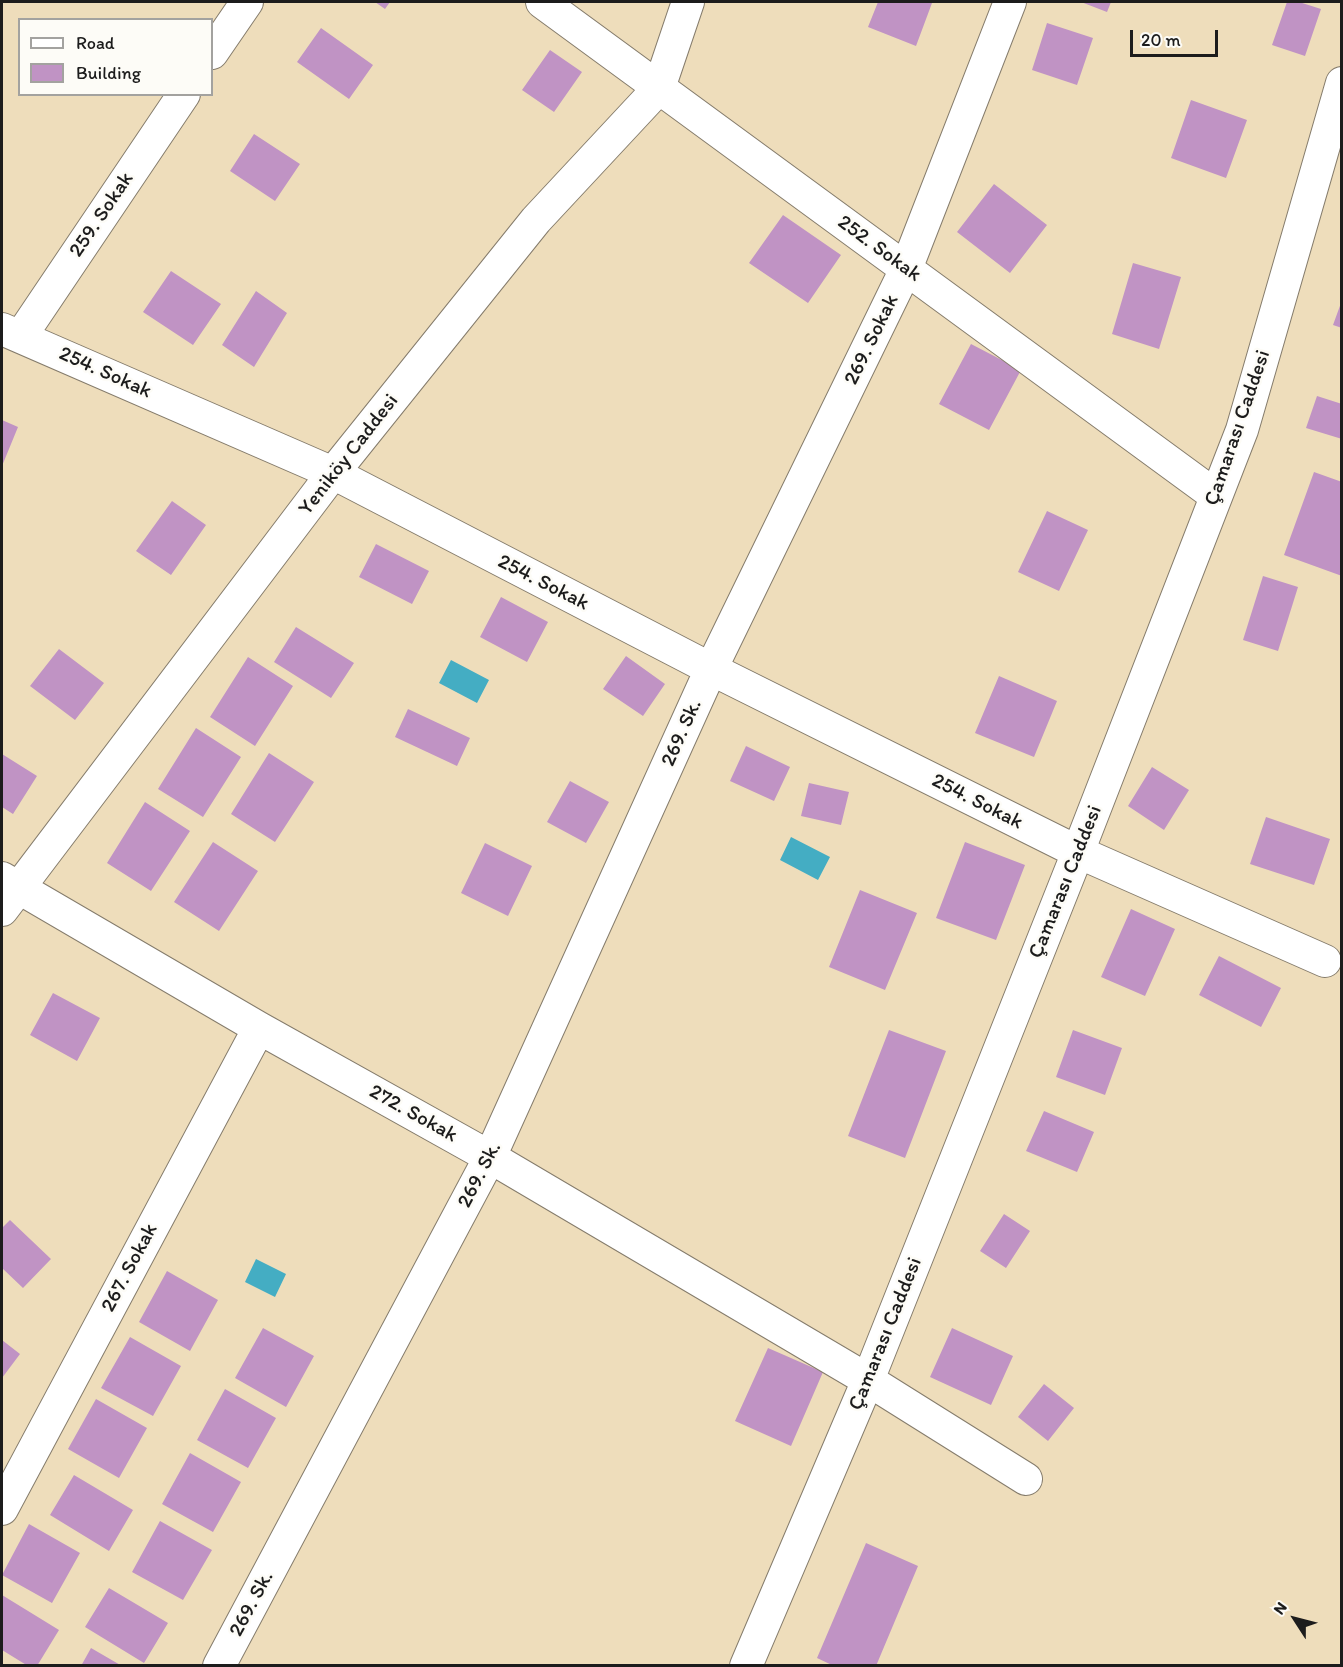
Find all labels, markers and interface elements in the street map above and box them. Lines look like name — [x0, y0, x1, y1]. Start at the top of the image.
legend — [18, 18, 213, 96]
scale bar — [1133, 18, 1222, 56]
text: 20 m — [1141, 29, 1181, 51]
text: Road — [76, 32, 115, 54]
text: Building — [76, 62, 141, 84]
street label: 259. Sokak — [64, 168, 140, 262]
street label: 252. Sokak — [832, 210, 926, 288]
street label: 269. Sokak — [839, 291, 905, 389]
street label: 254. Sokak — [55, 341, 155, 405]
street label: Çamarası Caddesi — [1200, 347, 1276, 509]
street label: Yeniköy Caddesi — [294, 389, 404, 521]
street label: 254. Sokak — [493, 549, 593, 617]
street label: 269. Sk. — [656, 696, 708, 770]
street label: 254. Sokak — [927, 768, 1027, 836]
street label: Çamarası Caddesi — [1024, 802, 1108, 962]
street label: 272. Sokak — [365, 1080, 461, 1148]
street label: 269. Sk. — [453, 1138, 507, 1212]
street label: 267. Sokak — [96, 1219, 164, 1317]
street label: Çamarası Caddesi — [844, 1254, 928, 1414]
street label: 269. Sk. — [224, 1567, 280, 1641]
north arrow — [1265, 1589, 1325, 1649]
text: N — [1269, 1598, 1291, 1618]

